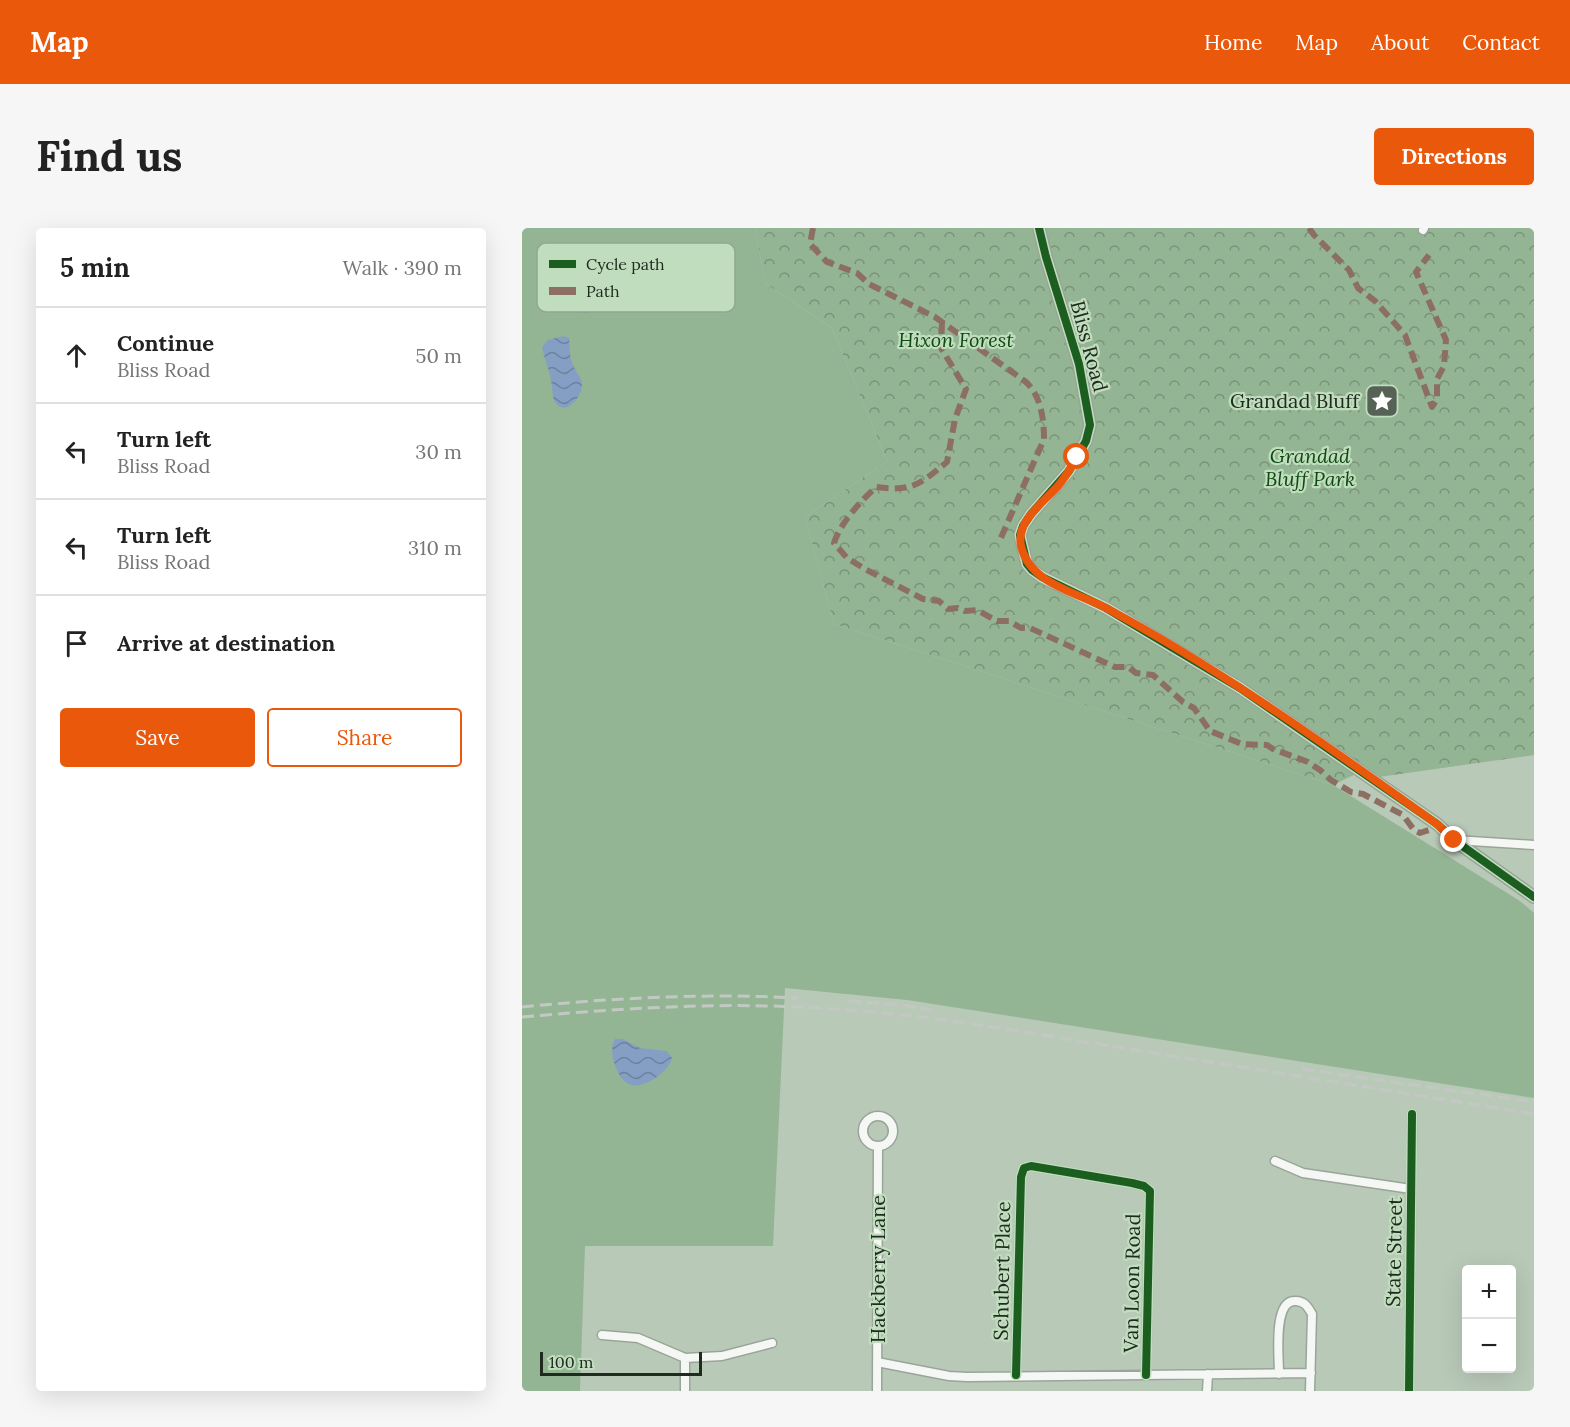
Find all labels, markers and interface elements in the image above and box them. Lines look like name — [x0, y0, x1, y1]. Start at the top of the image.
text: Map — [30, 24, 89, 60]
text: Home — [1204, 29, 1262, 56]
text: Map — [1295, 29, 1338, 56]
text: About — [1371, 29, 1429, 56]
text: Contact — [1462, 29, 1540, 56]
button: Directions — [1374, 128, 1534, 185]
text: Find us — [36, 129, 182, 183]
legend — [537, 243, 735, 312]
text: 5 min — [60, 251, 130, 284]
text: Cycle path — [586, 254, 665, 274]
text: Walk · 390 m — [343, 255, 462, 280]
text: Path — [586, 281, 620, 301]
street label: Bliss Road — [1065, 297, 1114, 394]
park label: Hixon Forest — [898, 327, 1014, 352]
text: Continue — [117, 329, 214, 357]
icon: ahead — [60, 339, 93, 372]
text: 50 m — [416, 343, 462, 368]
text: Bliss Road — [117, 357, 211, 382]
place icon: Grandad Bluff — [1364, 383, 1400, 419]
place label: Grandad Bluff — [1230, 388, 1360, 413]
text: Turn left — [117, 425, 211, 453]
icon: left — [60, 435, 93, 468]
text: 30 m — [415, 439, 462, 464]
route start — [1063, 443, 1089, 469]
park label: Grandad Bluff Park — [1265, 443, 1355, 491]
text: Bliss Road — [117, 453, 211, 478]
text: Turn left — [117, 521, 211, 549]
icon: left — [60, 531, 93, 564]
text: 310 m — [408, 535, 462, 560]
text: Bliss Road — [117, 549, 211, 574]
icon: arrive — [60, 627, 93, 660]
text: Arrive at destination — [117, 629, 335, 657]
button: Save — [60, 708, 255, 767]
button: Share — [267, 708, 462, 767]
route end — [1440, 826, 1466, 852]
street label: Hackberry Lane — [865, 1195, 890, 1343]
street label: State Street — [1380, 1197, 1407, 1307]
street label: Schubert Place — [988, 1201, 1015, 1341]
street label: Van Loon Road — [1118, 1213, 1145, 1354]
map controls — [1462, 1265, 1516, 1373]
button: + — [1462, 1265, 1516, 1319]
button: − — [1462, 1319, 1516, 1373]
scale bar — [540, 1349, 702, 1376]
text: 100 m — [549, 1352, 593, 1372]

